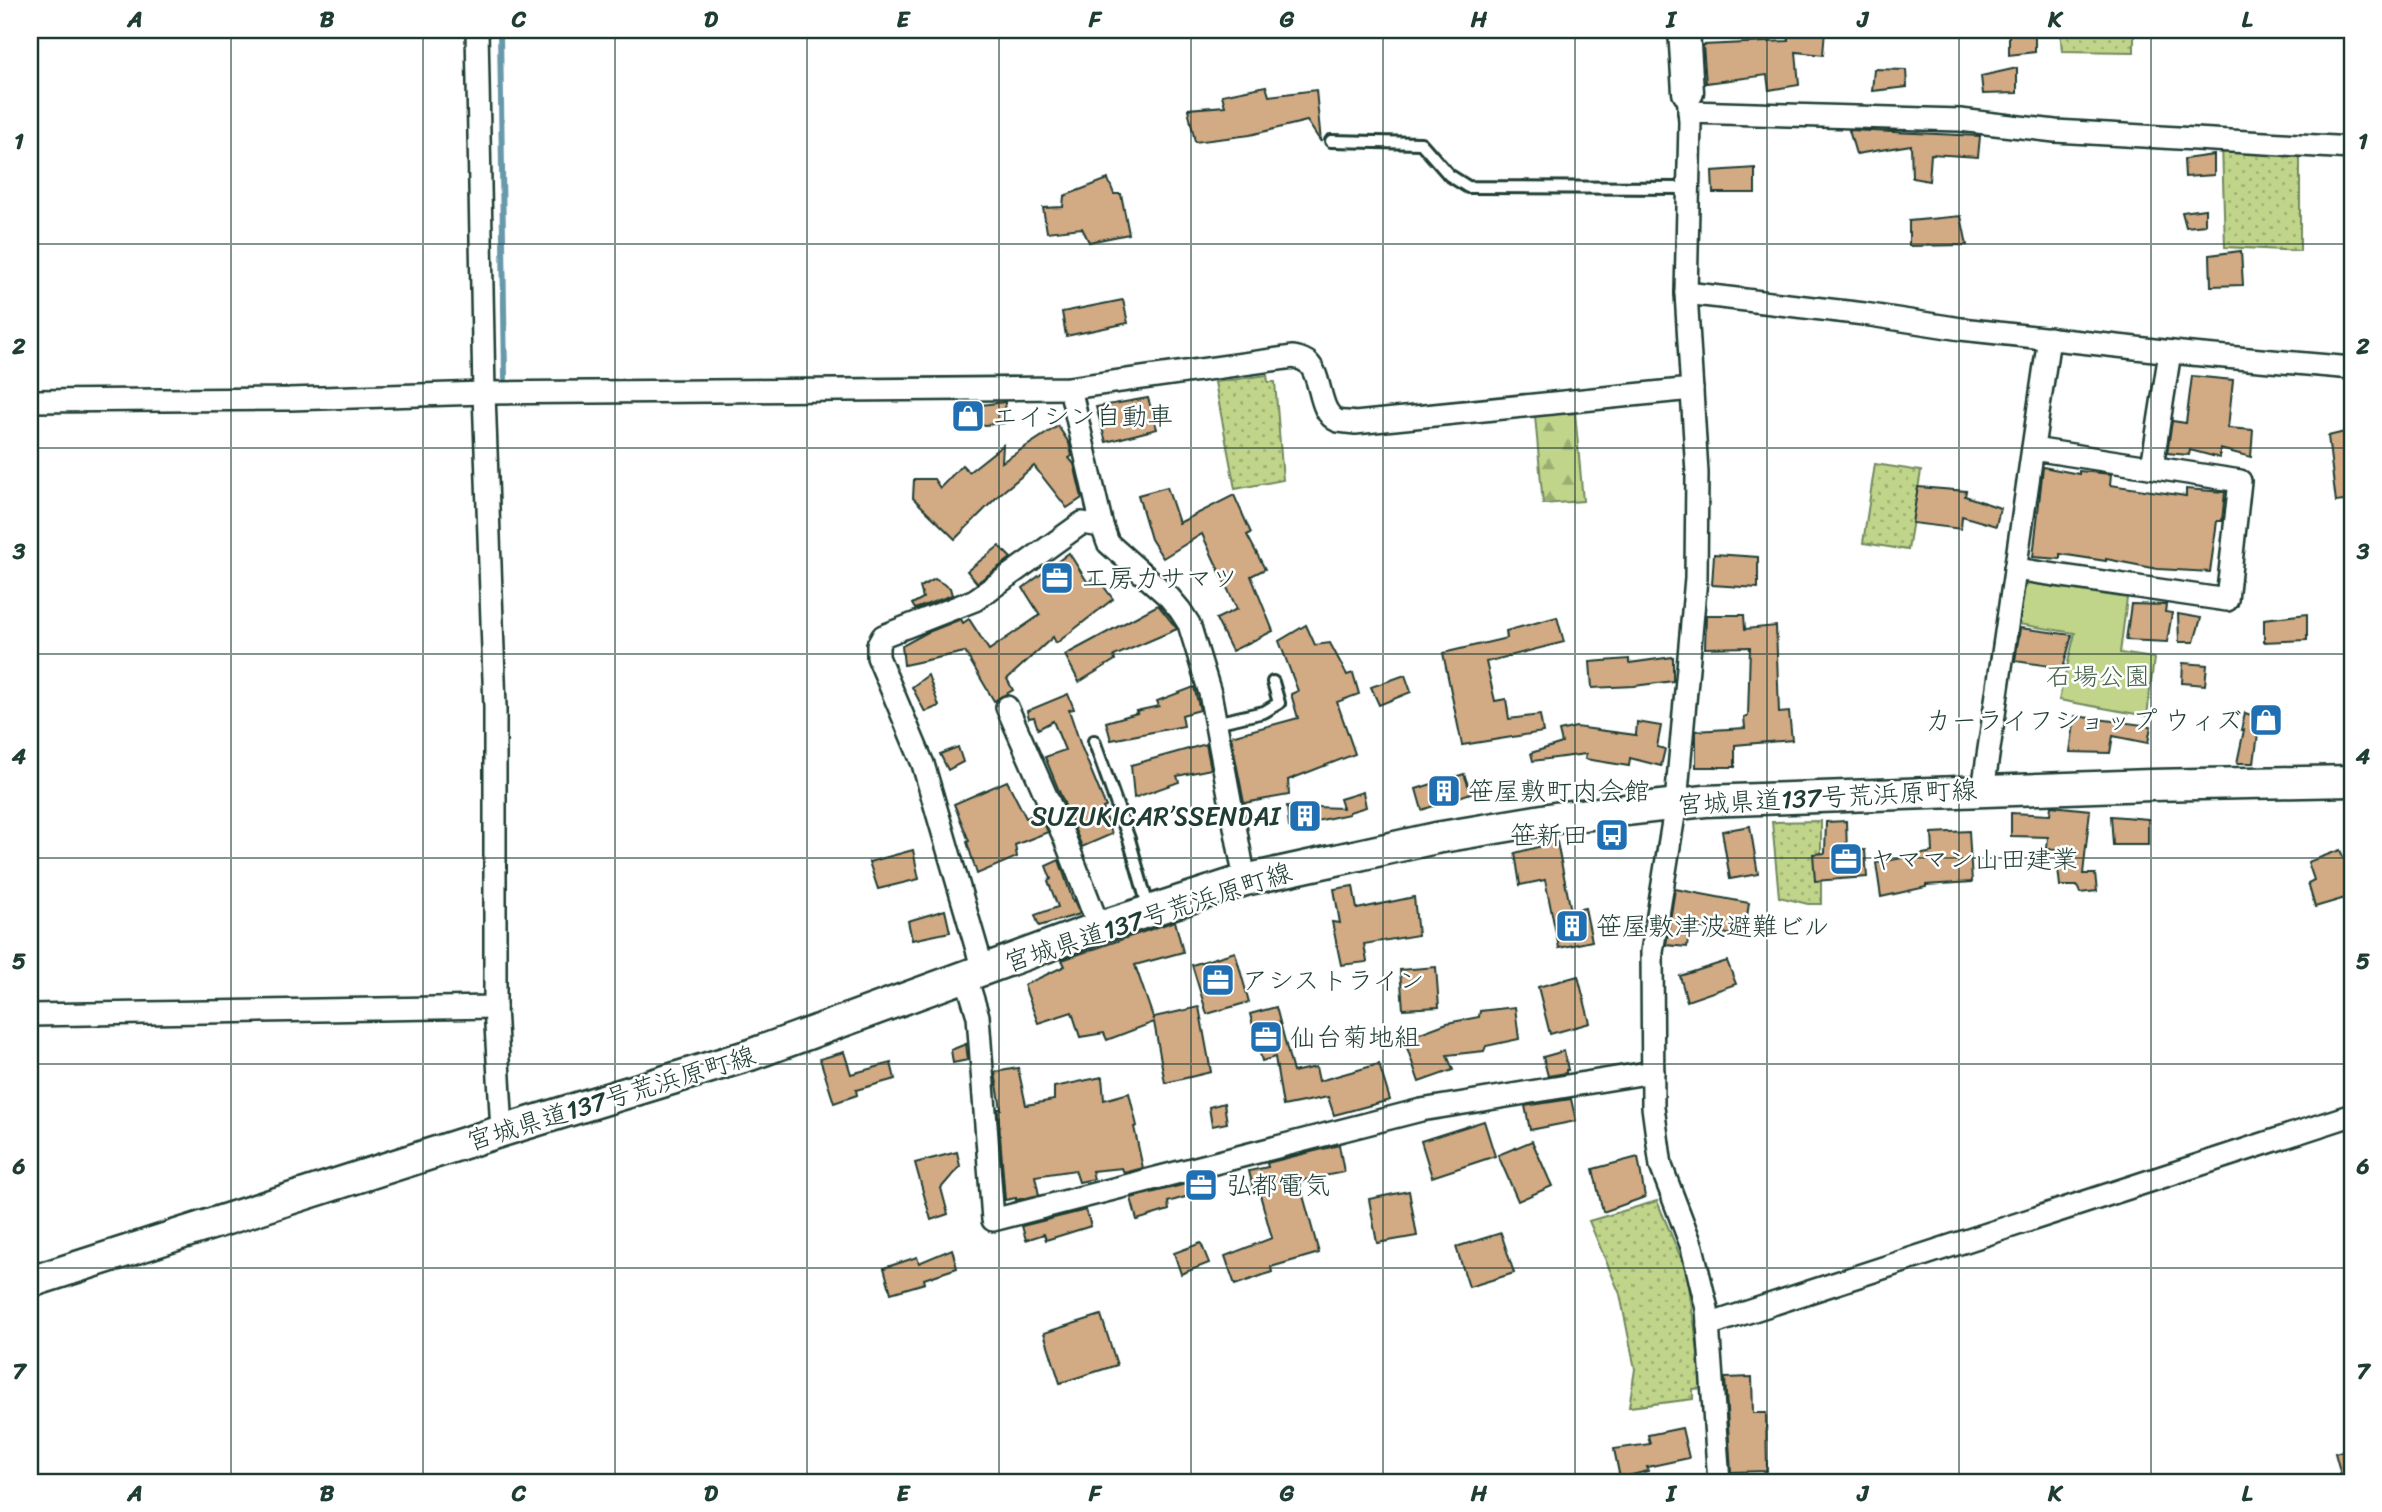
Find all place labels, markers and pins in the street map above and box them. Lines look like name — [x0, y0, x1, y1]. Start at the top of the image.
place label: エイシン自動車 — [992, 393, 1173, 439]
shop icon: エイシン自動車 — [949, 397, 987, 435]
place label: 工房カサマツ — [1082, 555, 1238, 601]
office icon: 工房カサマツ — [1038, 559, 1076, 597]
place label: カーライフショップ ウィズ — [1925, 697, 2242, 743]
shop icon: カーライフショップ ウィズ — [2247, 701, 2285, 739]
place label: 笹屋敷町内会館 — [1468, 768, 1650, 814]
building icon: 笹屋敷町内会館 — [1425, 772, 1463, 810]
place label: SUZUKICAR’SSENDAI — [1031, 793, 1282, 839]
building icon: SUZUKICAR’SSENDAI — [1286, 797, 1324, 835]
place label: 笹新田 — [1510, 812, 1588, 858]
bus stop icon: 笹新田 — [1593, 816, 1631, 854]
place label: ヤママン山田建業 — [1870, 836, 2078, 882]
office icon: ヤママン山田建業 — [1827, 840, 1865, 878]
place label: 笹屋敷津波避難ビル — [1596, 903, 1829, 949]
building icon: 笹屋敷津波避難ビル — [1553, 907, 1591, 945]
place label: アシストライン — [1242, 957, 1425, 1003]
office icon: アシストライン — [1199, 961, 1237, 999]
place label: 仙台菊地組 — [1290, 1014, 1420, 1060]
office icon: 仙台菊地組 — [1247, 1018, 1285, 1056]
place label: 弘都電気 — [1226, 1162, 1330, 1208]
office icon: 弘都電気 — [1182, 1166, 1220, 1204]

